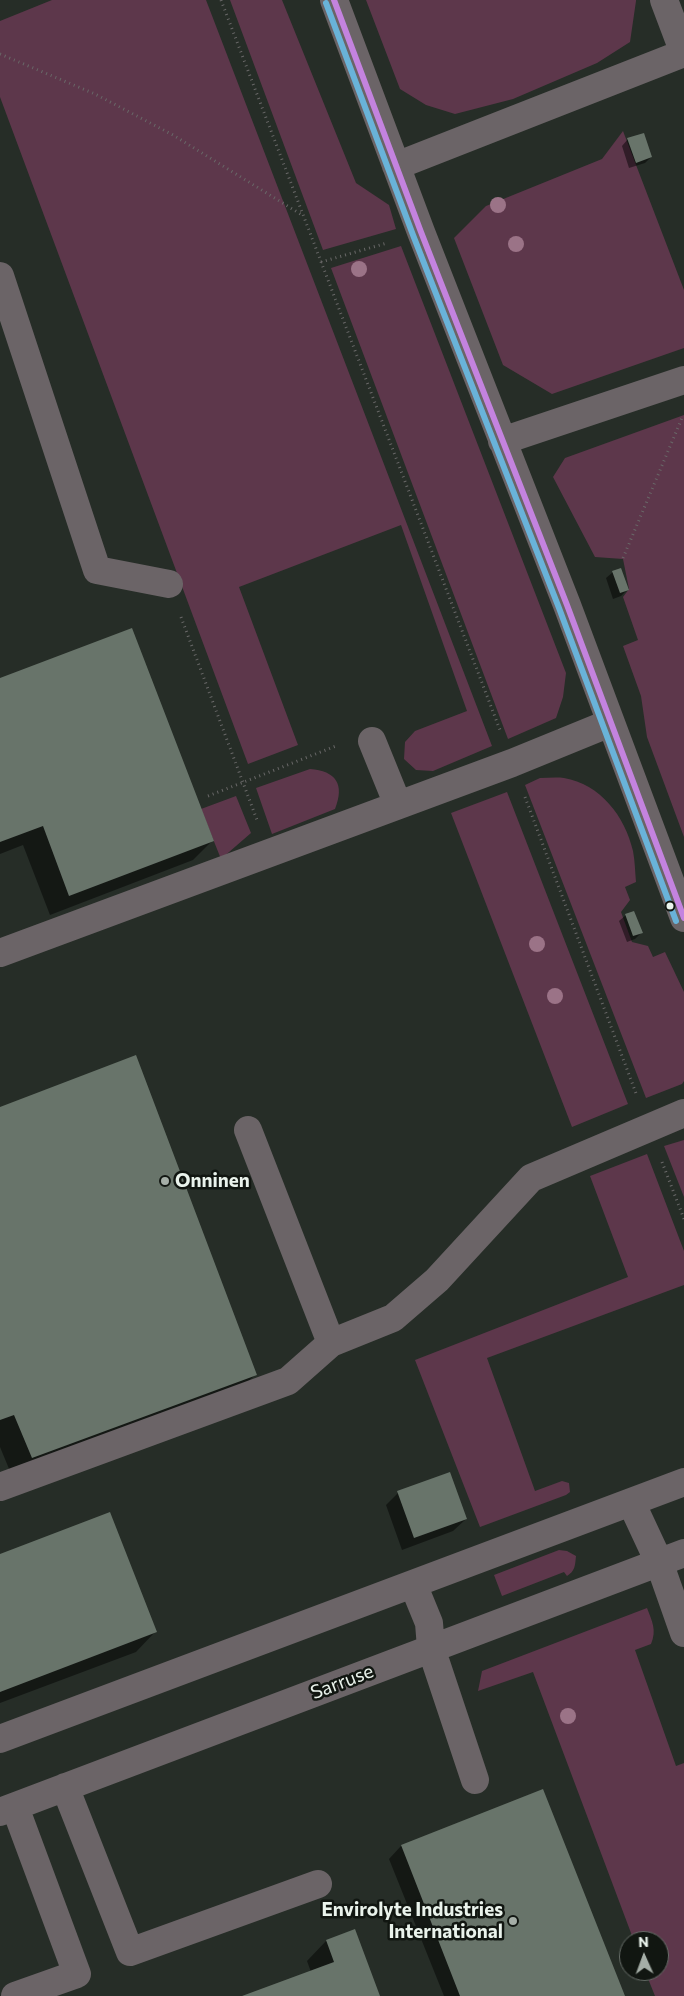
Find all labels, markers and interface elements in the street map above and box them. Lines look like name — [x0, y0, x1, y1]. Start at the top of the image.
unlabelled marker — [665, 901, 675, 911]
place label: Onninen — [175, 1170, 250, 1192]
marker: Onninen — [159, 1175, 171, 1187]
street label: Sarruse — [307, 1660, 377, 1704]
place label: Envirolyte Industries International — [322, 1899, 503, 1943]
marker: Envirolyte Industries International — [507, 1915, 519, 1927]
north arrow — [619, 1931, 669, 1981]
text: N — [638, 1933, 649, 1950]

